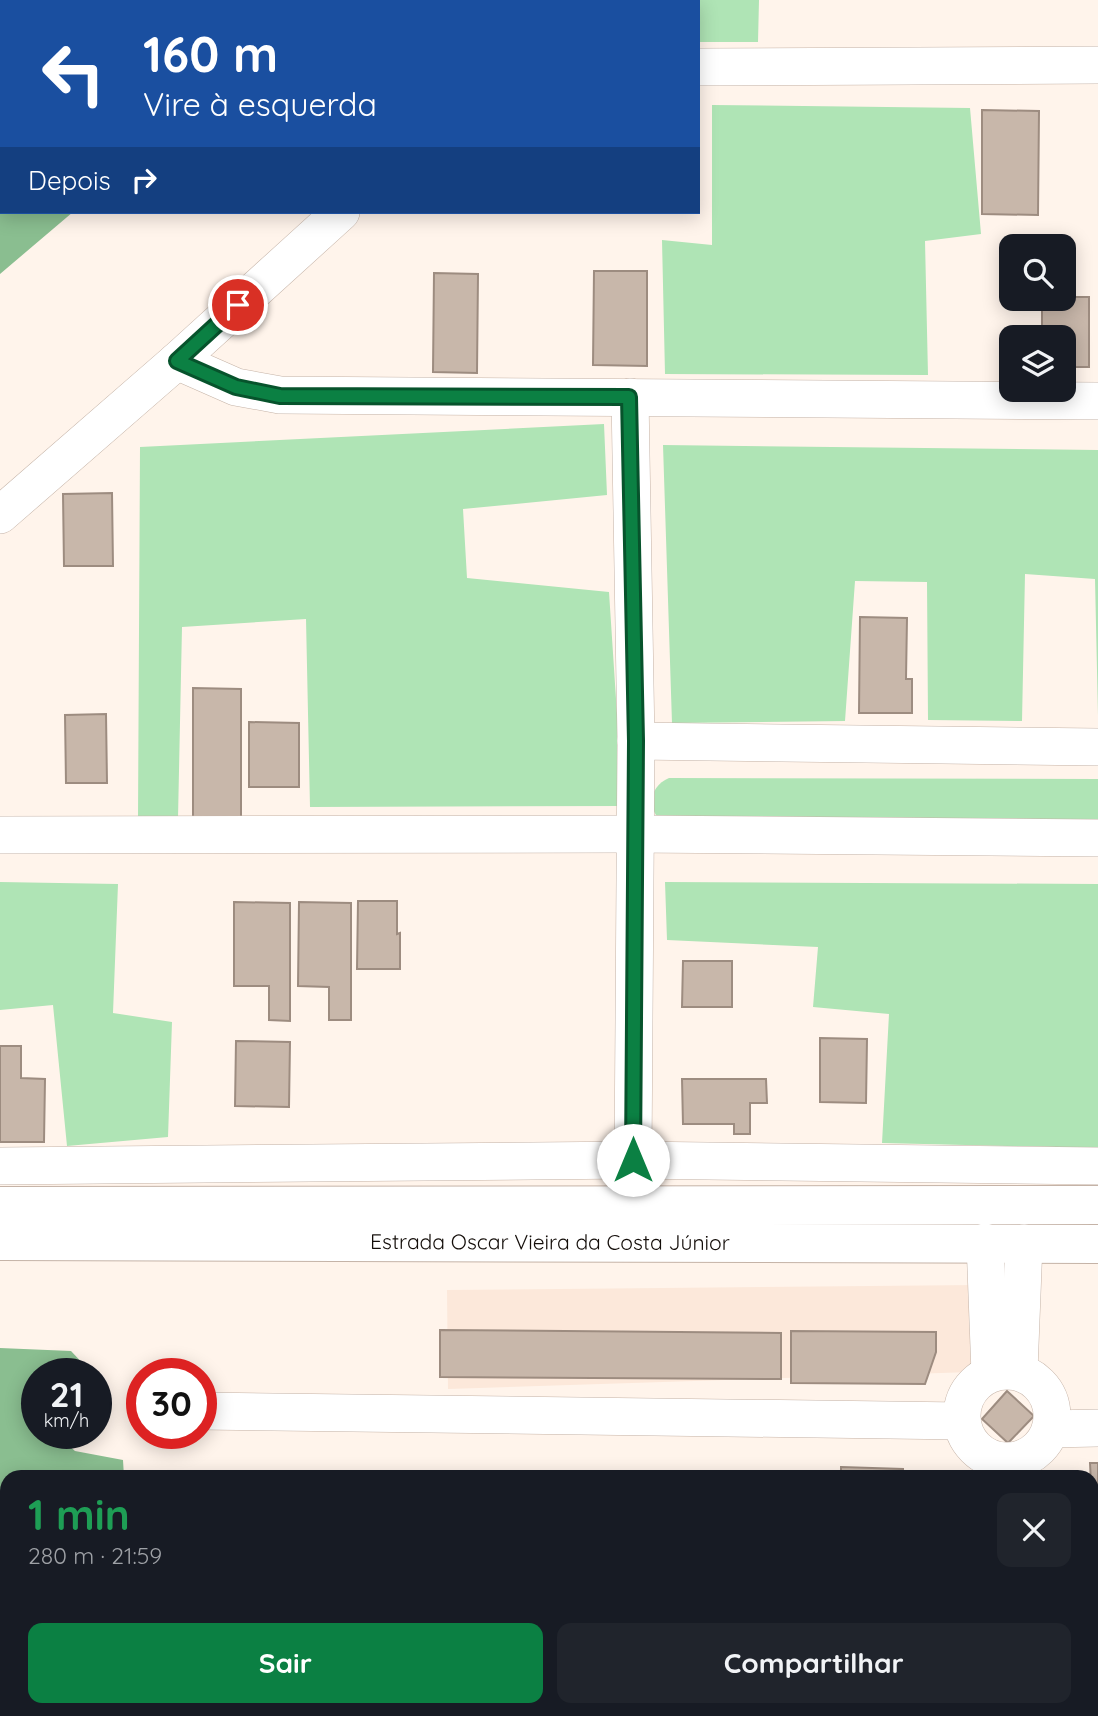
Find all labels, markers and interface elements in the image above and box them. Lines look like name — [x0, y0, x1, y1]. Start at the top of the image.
text: 160 m — [143, 23, 278, 84]
icon: left — [28, 28, 119, 119]
text: Vire à esquerda — [143, 84, 377, 124]
icon: right — [125, 161, 163, 199]
text: Depois — [28, 164, 111, 197]
map controls — [999, 234, 1076, 402]
button: search — [999, 234, 1076, 311]
pin — [208, 275, 268, 335]
icon: arrive — [219, 286, 257, 324]
button: layers — [999, 325, 1076, 402]
position arrow — [596, 1123, 670, 1197]
street label: Estrada Oscar Vieira da Costa Júnior — [370, 1228, 730, 1255]
speed limit sign: 30 — [126, 1358, 217, 1449]
text: 21 — [50, 1372, 83, 1416]
text: km/h — [44, 1409, 89, 1432]
text: 1 min — [28, 1488, 130, 1541]
button: close — [997, 1493, 1071, 1567]
text: 280 m · 21:59 — [28, 1541, 162, 1570]
button: Sair — [28, 1623, 543, 1703]
button: Compartilhar — [557, 1623, 1071, 1703]

